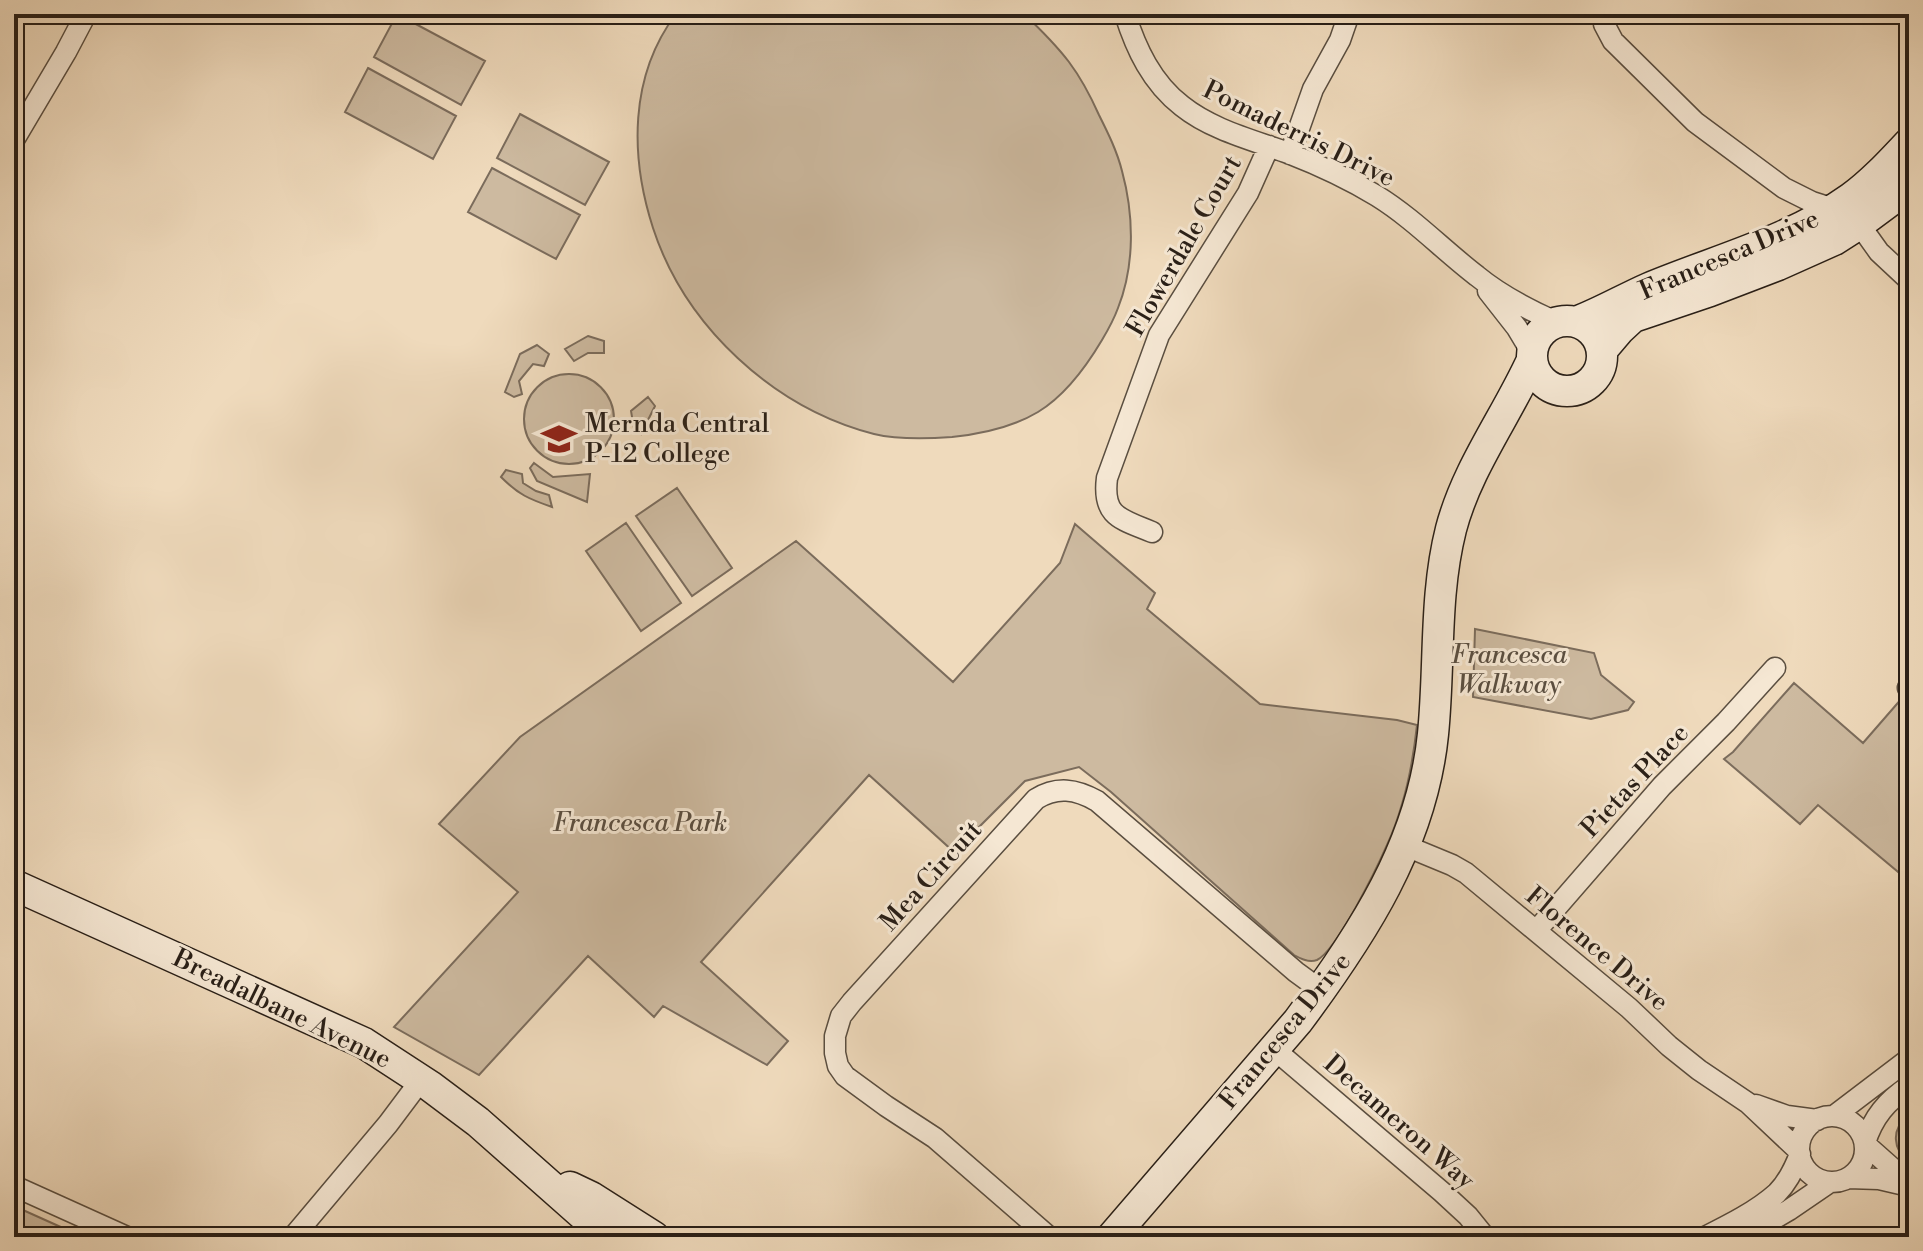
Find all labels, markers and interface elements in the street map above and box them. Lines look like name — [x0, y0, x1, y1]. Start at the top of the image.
street label: Pomaderris Drive — [1198, 74, 1400, 194]
street label: Flowerdale Court — [1119, 150, 1249, 342]
street label: Francesca Drive — [1634, 203, 1824, 307]
place label: Mernda Central P-12 College — [585, 408, 770, 470]
school or university icon: Mernda Central P-12 College — [540, 420, 578, 458]
park label: Francesca Walkway — [1451, 639, 1568, 701]
street label: Pietas Place — [1574, 717, 1696, 845]
park label: Francesca Park — [553, 807, 727, 839]
street label: Mea Circuit — [873, 814, 989, 938]
street label: Florence Drive — [1519, 880, 1675, 1018]
street label: Breadalbane Avenue — [167, 942, 396, 1076]
street label: Francesca Drive — [1212, 946, 1358, 1116]
street label: Decameron Way — [1317, 1048, 1481, 1196]

